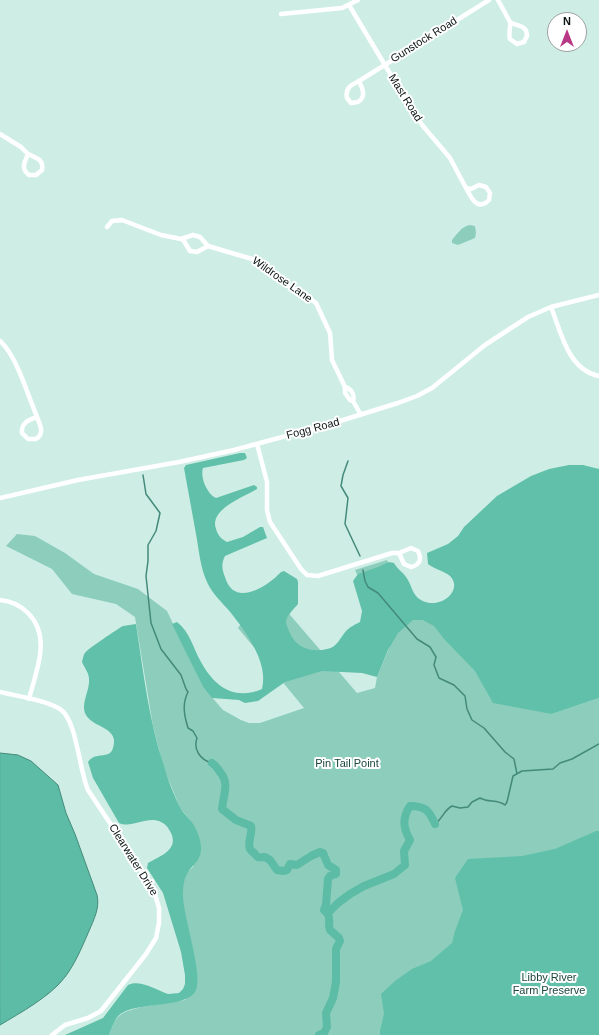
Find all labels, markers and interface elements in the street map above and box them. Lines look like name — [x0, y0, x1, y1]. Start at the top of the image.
north arrow — [547, 12, 587, 52]
street label: Gunstock Road — [388, 14, 460, 66]
text: N — [563, 15, 571, 27]
street label: Mast Road — [385, 72, 425, 124]
street label: Wildrose Lane — [249, 254, 315, 306]
street label: Fogg Road — [285, 416, 341, 442]
park label: Pin Tail Point — [315, 757, 379, 771]
street label: Clearwater Drive — [106, 822, 160, 898]
park label: Libby River Farm Preserve — [513, 971, 585, 997]

